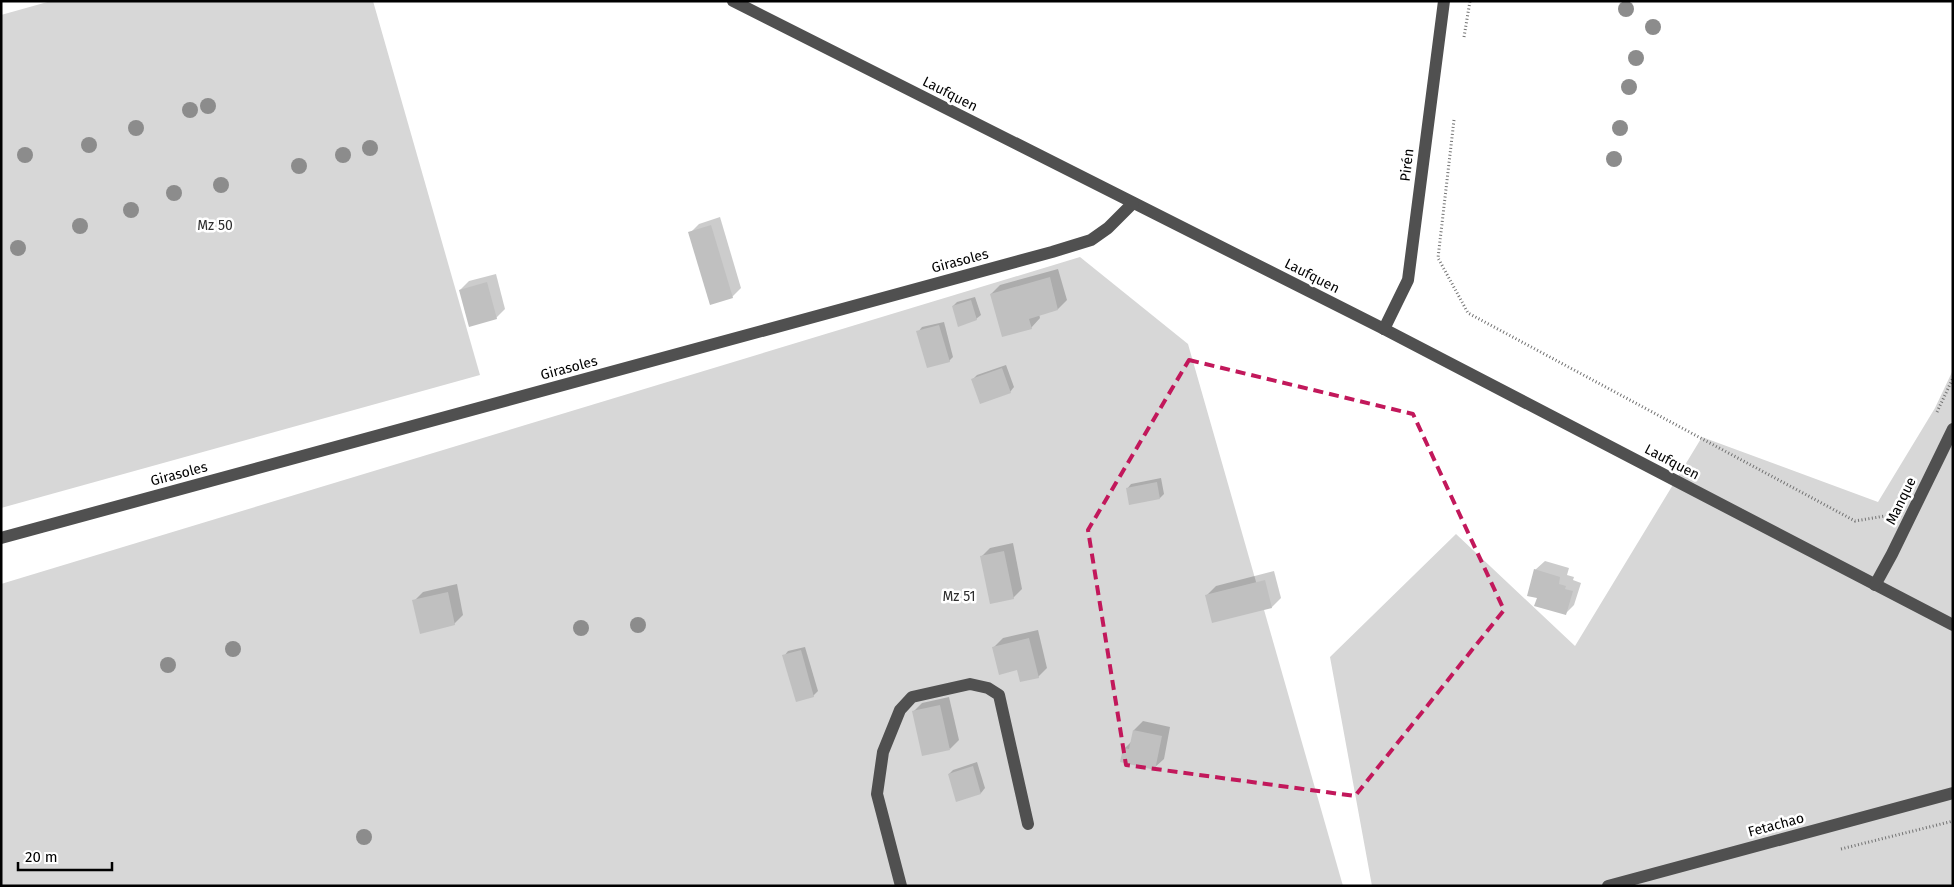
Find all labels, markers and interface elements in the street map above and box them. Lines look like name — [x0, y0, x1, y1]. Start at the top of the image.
street label: Laufquen — [920, 73, 980, 115]
street label: Pirén — [1397, 148, 1417, 182]
park label: Mz 50 — [197, 217, 233, 234]
street label: Girasoles — [930, 245, 991, 277]
street label: Laufquen — [1282, 255, 1342, 297]
street label: Girasoles — [539, 352, 600, 384]
street label: Laufquen — [1642, 441, 1702, 483]
street label: Girasoles — [149, 458, 210, 490]
street label: Manque — [1882, 474, 1920, 528]
park label: Mz 51 — [942, 588, 976, 605]
street label: Fetachao — [1746, 809, 1806, 841]
scale bar — [18, 840, 111, 872]
text: 20 m — [25, 848, 58, 866]

